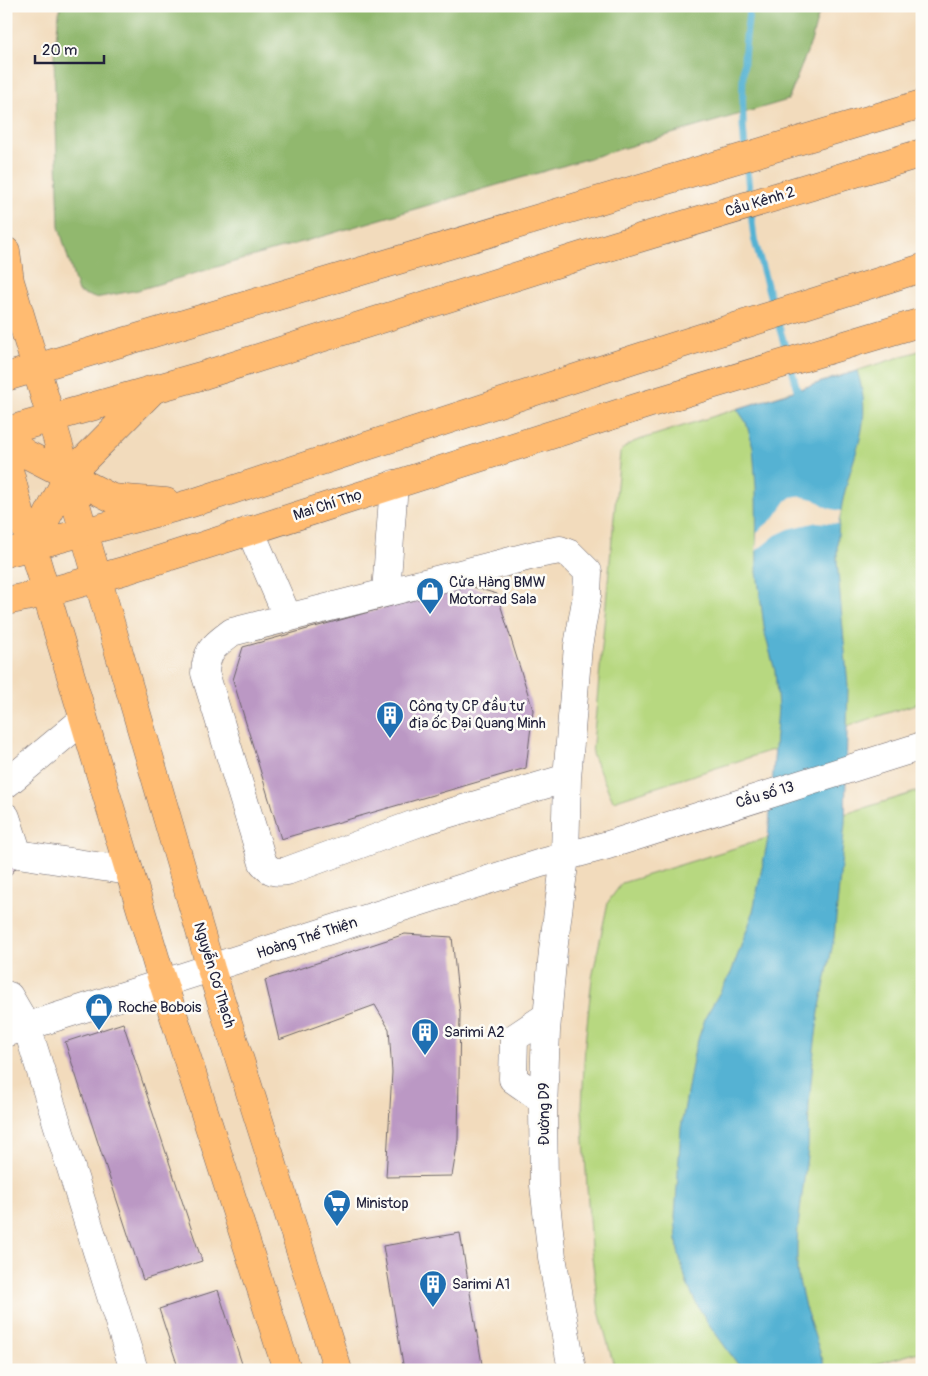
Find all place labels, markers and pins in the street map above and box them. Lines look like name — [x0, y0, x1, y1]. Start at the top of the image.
place label: Cửa Hàng BMW Motorrad Sala — [449, 573, 546, 609]
shop icon: Cửa Hàng BMW Motorrad Sala — [415, 576, 445, 615]
place label: Công ty CP đầu tư địa ốc Đại Quang Minh — [409, 696, 546, 733]
building icon: Công ty CP đầu tư địa ốc Đại Quang Minh — [375, 700, 405, 739]
shop icon: Roche Bobois — [84, 992, 114, 1031]
place label: Roche Bobois — [118, 998, 202, 1017]
building icon: Sarimi A2 — [410, 1017, 440, 1056]
place label: Sarimi A2 — [444, 1023, 505, 1042]
supermarket icon: Ministop — [322, 1188, 352, 1227]
place label: Ministop — [356, 1194, 409, 1213]
building icon: Sarimi A1 — [418, 1269, 448, 1308]
place label: Sarimi A1 — [452, 1275, 510, 1294]

